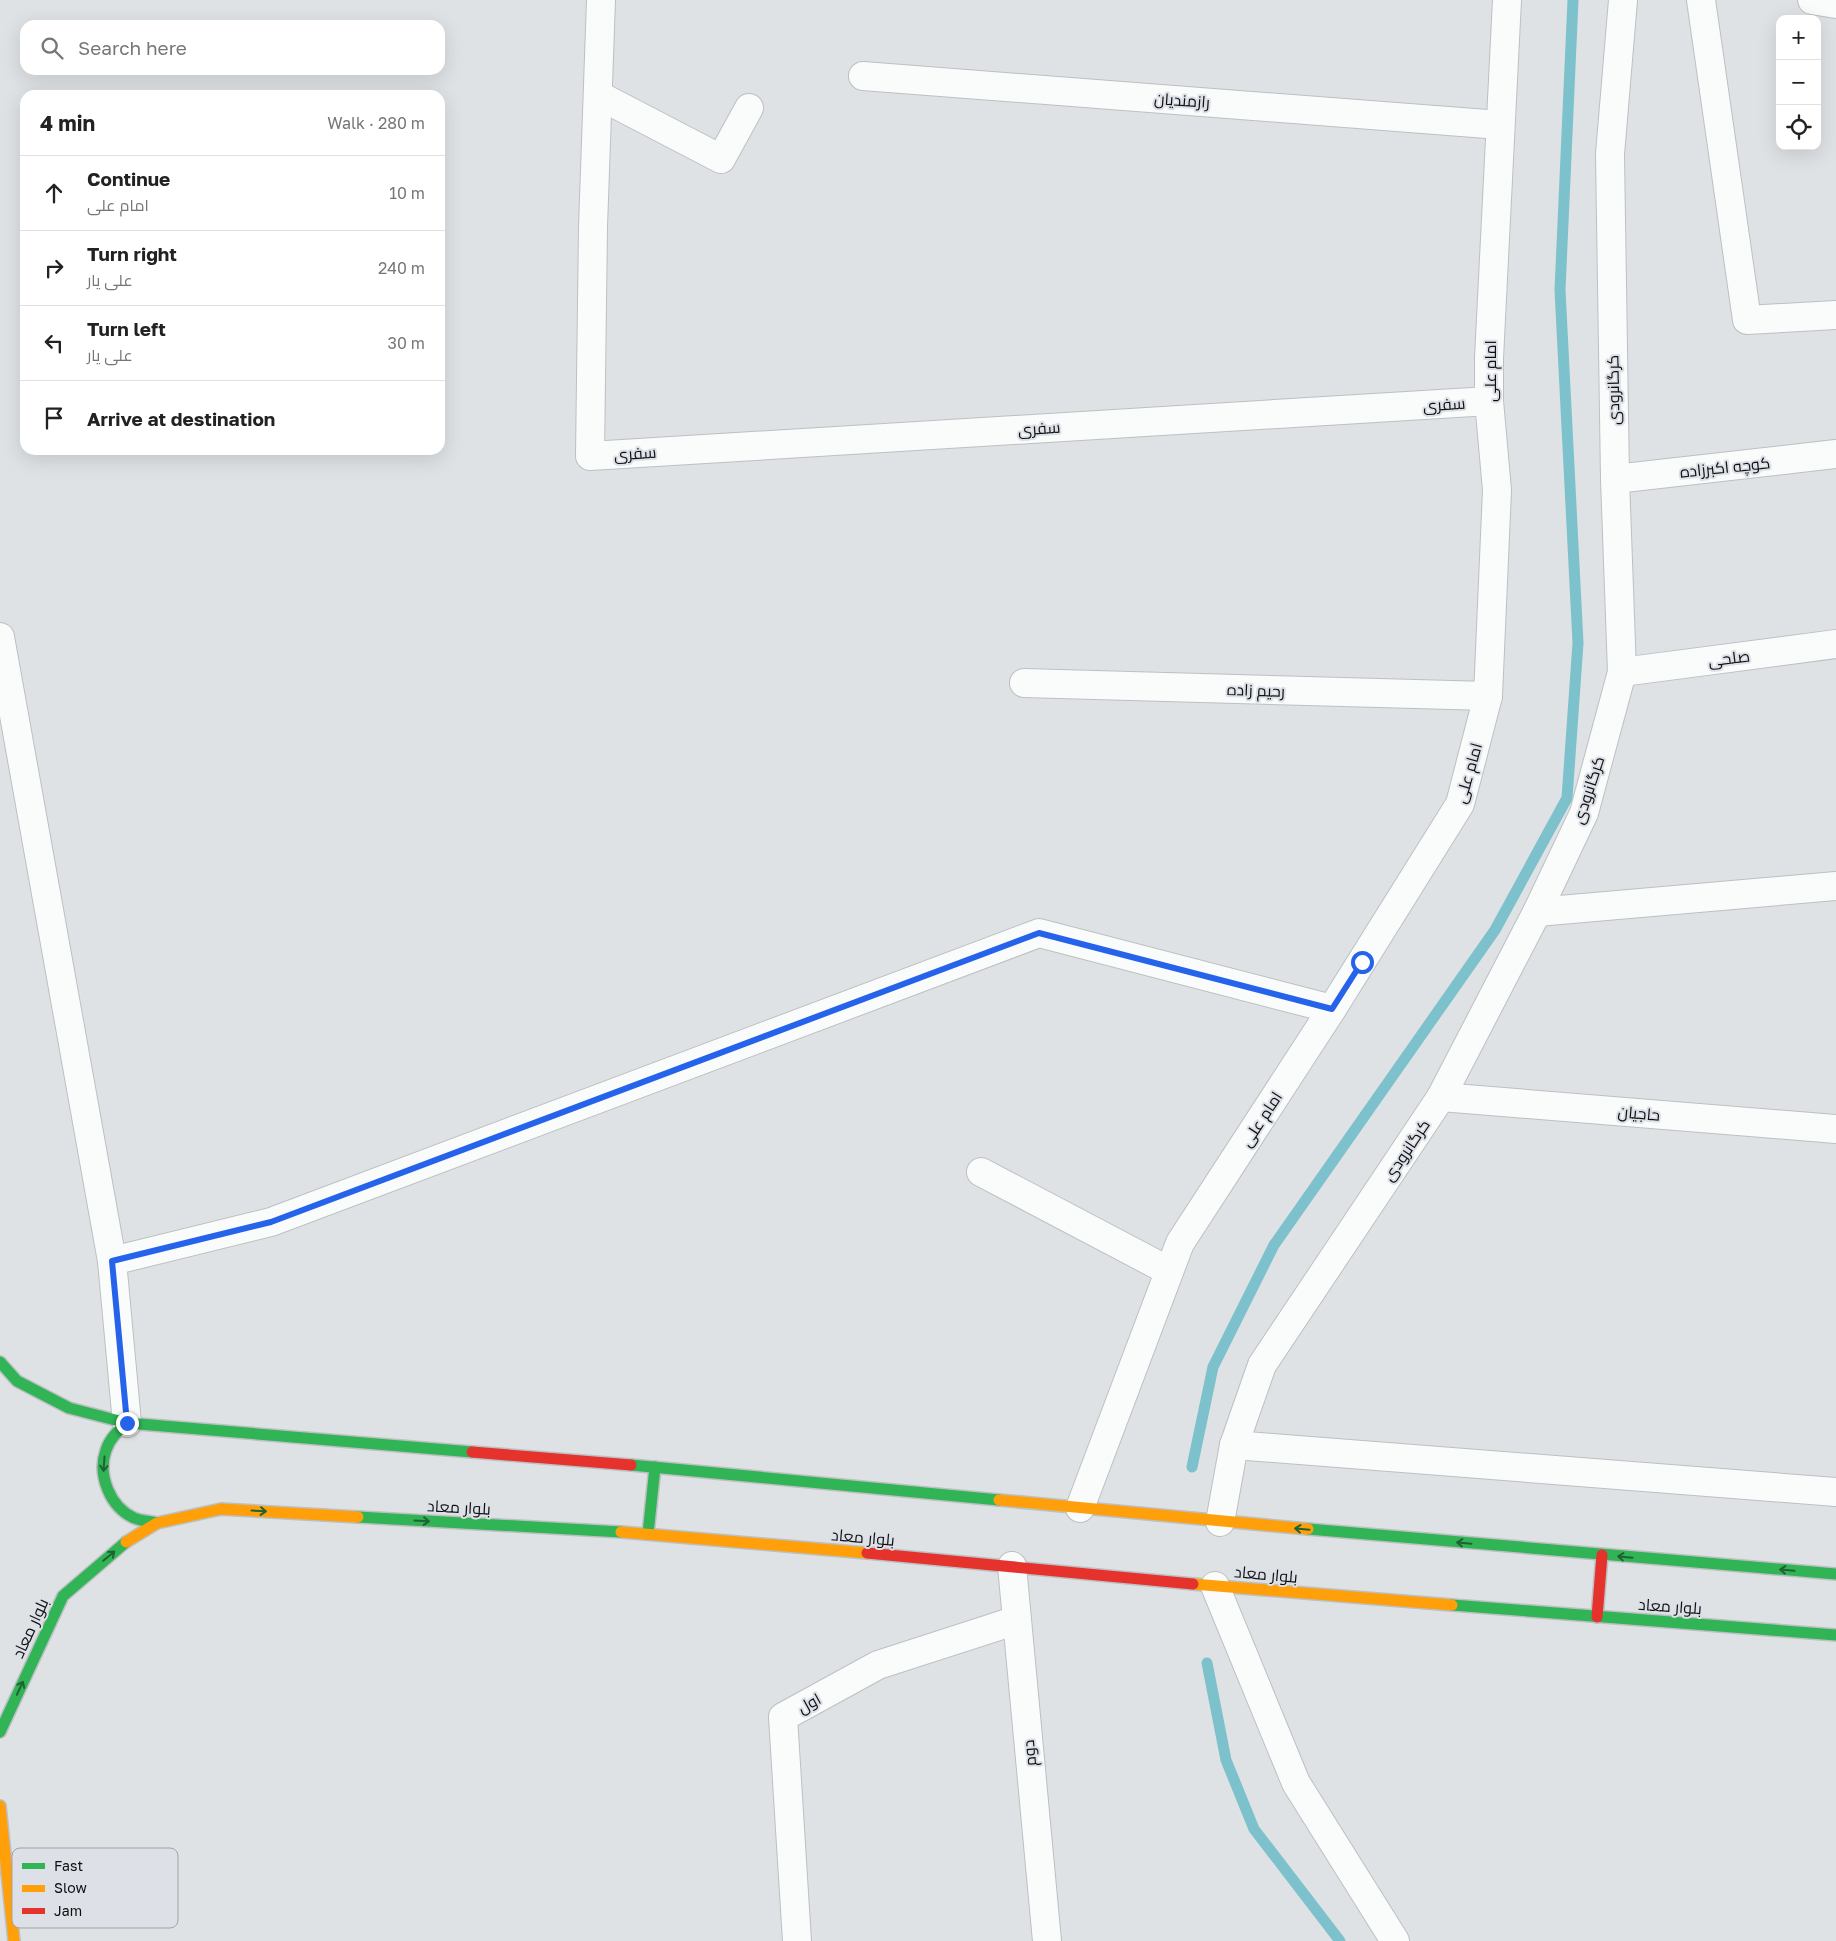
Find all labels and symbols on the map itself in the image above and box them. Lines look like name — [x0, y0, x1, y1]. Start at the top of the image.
street label: رازمندیان — [1153, 88, 1211, 113]
street label: امام علی — [1480, 340, 1502, 402]
street label: کرگانرودی — [1602, 355, 1625, 425]
street label: سفری — [1422, 393, 1466, 416]
street label: سفری — [1017, 417, 1061, 440]
street label: سفری — [613, 442, 657, 465]
street label: کوچه اکبرزاده — [1679, 452, 1771, 484]
street label: صلحی — [1707, 646, 1751, 671]
street label: رحیم زاده — [1227, 679, 1285, 703]
street label: امام علی — [1450, 741, 1488, 806]
street label: کرگانرودی — [1568, 754, 1609, 827]
route start — [1351, 951, 1374, 974]
street label: امام علی — [1236, 1088, 1288, 1151]
street label: حاجیان — [1617, 1101, 1661, 1126]
street label: کرگانرودی — [1378, 1115, 1435, 1185]
route end — [116, 1412, 139, 1435]
one-way arrow — [99, 1455, 109, 1471]
street label: بلوار معاد — [427, 1495, 491, 1519]
one-way arrow — [251, 1507, 267, 1516]
one-way arrow — [413, 1516, 429, 1525]
street label: بلوار معاد — [830, 1524, 896, 1550]
one-way arrow — [1294, 1524, 1310, 1534]
one-way arrow — [1456, 1538, 1472, 1548]
one-way arrow — [103, 1550, 116, 1562]
one-way arrow — [1618, 1552, 1634, 1562]
street label: بلوار معاد — [1233, 1561, 1299, 1587]
one-way arrow — [1780, 1565, 1796, 1575]
street label: بلوار معاد — [1637, 1594, 1703, 1618]
street label: بلوار معاد — [7, 1595, 53, 1661]
one-way arrow — [16, 1681, 26, 1696]
street label: اول — [794, 1689, 825, 1718]
street label: دوم — [1018, 1739, 1042, 1767]
legend — [12, 1848, 178, 1928]
text: Fast — [54, 1857, 83, 1874]
text: Slow — [54, 1879, 87, 1896]
text: Jam — [54, 1902, 82, 1919]

